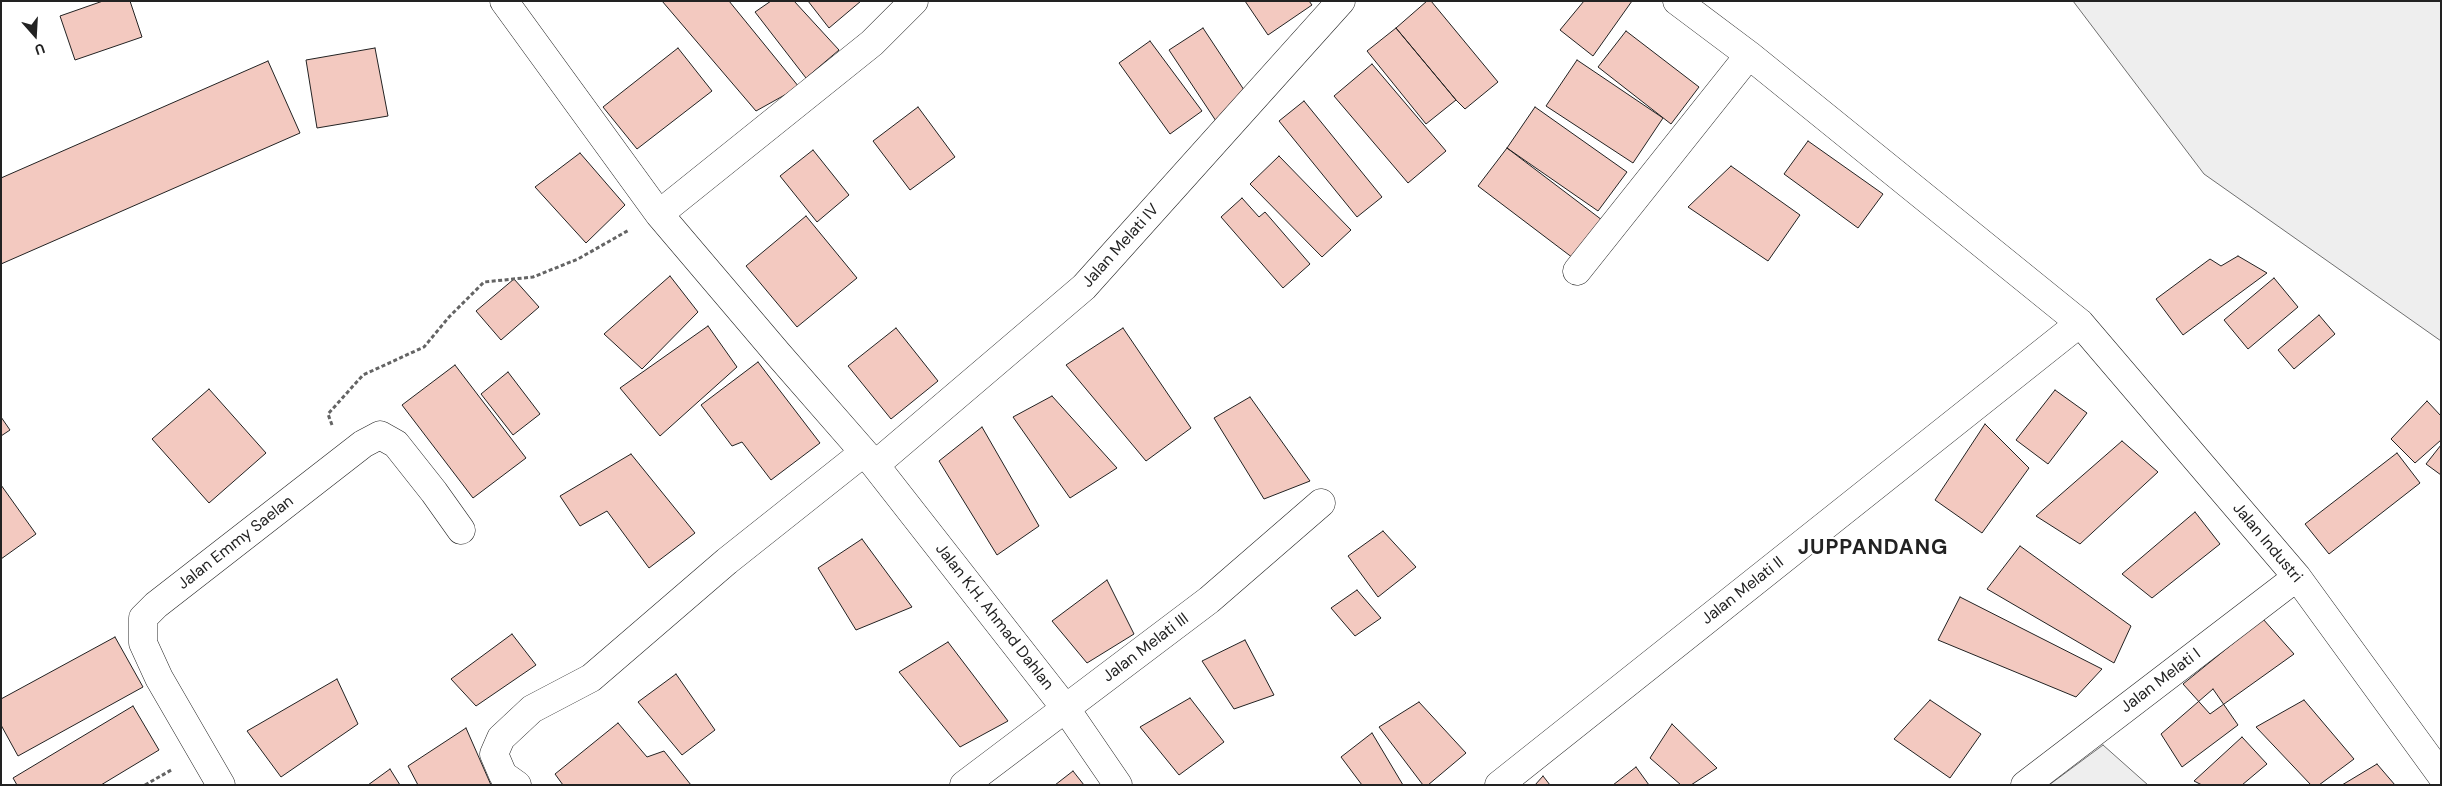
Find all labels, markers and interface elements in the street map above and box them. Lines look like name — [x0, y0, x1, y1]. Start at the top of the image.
north arrow — [10, 10, 60, 60]
text: U — [32, 39, 47, 59]
street label: Jalan Melati IV — [1078, 200, 1164, 292]
street label: Jalan Emmy Saelan — [174, 492, 298, 594]
street label: Jalan Industri — [2228, 499, 2306, 587]
district label: JUPPANDANG — [1796, 535, 1950, 561]
street label: Jalan K.H. Ahmad Dahlan — [931, 540, 1057, 694]
street label: Jalan Melati II — [1698, 553, 1788, 629]
street label: Jalan Melati III — [1099, 609, 1193, 687]
street label: Jalan Melati I — [2117, 645, 2205, 717]

